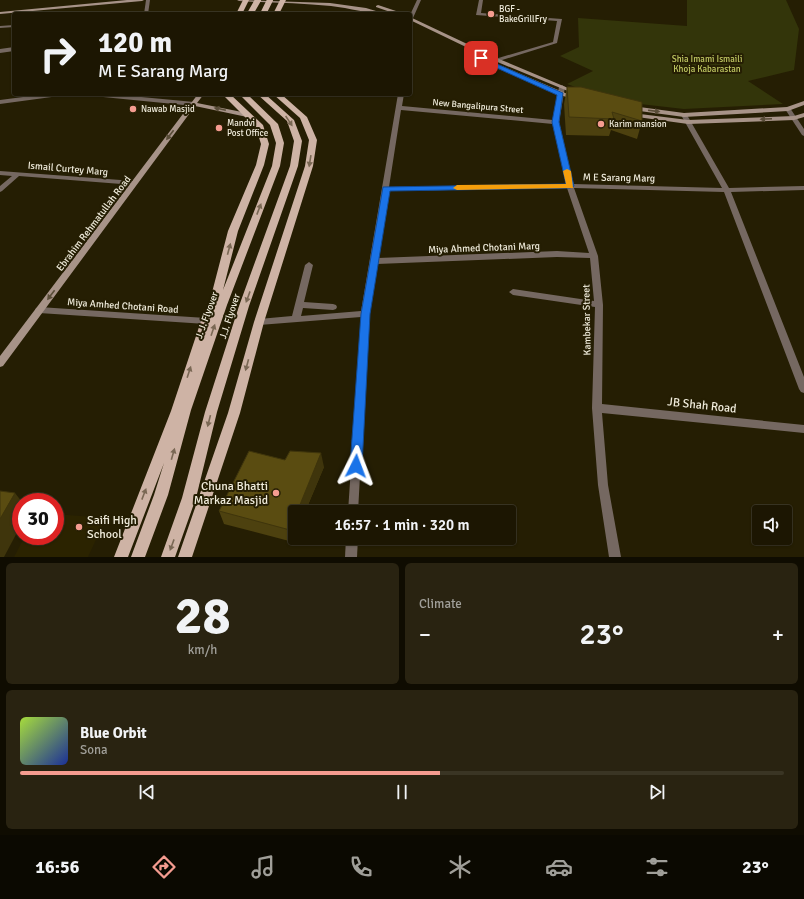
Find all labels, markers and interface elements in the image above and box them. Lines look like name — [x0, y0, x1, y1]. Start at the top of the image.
place label: BGF - BakeGrillFry — [499, 4, 548, 25]
marker: BGF - BakeGrillFry — [486, 9, 496, 19]
text: 120 m — [98, 26, 172, 60]
icon: right — [32, 28, 84, 80]
pin — [464, 41, 498, 75]
icon: arrive — [470, 47, 492, 69]
park label: Shia Imami Ismaili Khoja Kabarastan — [672, 54, 742, 75]
text: M E Sarang Marg — [98, 60, 228, 82]
street label: New Bangalipura Street — [432, 97, 524, 116]
marker: Nawab Masjid — [128, 104, 138, 114]
place label: Nawab Masjid — [141, 104, 195, 115]
one-way arrow — [214, 106, 226, 112]
one-way arrow — [648, 108, 660, 114]
one-way arrow — [285, 116, 292, 127]
one-way arrow — [760, 116, 772, 123]
place label: Mandvi Post Office — [227, 118, 269, 139]
marker: Karim mansion — [596, 119, 606, 129]
place label: Karim mansion — [609, 119, 667, 130]
marker: Mandvi Post Office — [214, 123, 224, 133]
one-way arrow — [167, 130, 175, 140]
one-way arrow — [307, 155, 313, 167]
street label: Ismail Curtey Marg — [27, 160, 109, 178]
street label: M E Sarang Marg — [583, 171, 655, 185]
street label: Ebrahim Rehmatullah Road — [54, 174, 134, 274]
one-way arrow — [257, 202, 263, 214]
street label: Miya Ahmed Chotani Marg — [428, 240, 540, 256]
one-way arrow — [226, 243, 232, 255]
street label: Kambekar Street — [580, 284, 594, 356]
one-way arrow — [46, 290, 55, 301]
street label: J. J. Flyover — [193, 290, 221, 340]
one-way arrow — [244, 291, 250, 303]
street label: J.J. Flyover — [217, 292, 243, 340]
street label: Miya Amhed Chotani Road — [67, 296, 179, 316]
one-way arrow — [210, 324, 216, 336]
one-way arrow — [244, 360, 250, 372]
one-way arrow — [186, 366, 192, 378]
street label: JB Shah Road — [667, 394, 737, 417]
one-way arrow — [206, 415, 212, 427]
position arrow — [335, 445, 377, 487]
one-way arrow — [170, 448, 176, 460]
place label: Chuna Bhatti Markaz Masjid — [194, 479, 268, 508]
one-way arrow — [142, 488, 148, 500]
marker: Chuna Bhatti Markaz Masjid — [271, 488, 281, 498]
speed limit sign: 30 — [12, 493, 64, 545]
map controls — [752, 505, 792, 545]
button: sound — [752, 505, 792, 545]
place label: Saifi High School — [87, 513, 137, 542]
text: 16:57 · 1 min · 320 m — [335, 516, 469, 534]
marker: Saifi High School — [74, 522, 84, 532]
one-way arrow — [169, 540, 175, 552]
text: 28 — [174, 584, 231, 648]
text: Climate — [419, 596, 462, 612]
text: 23° — [580, 616, 623, 653]
text: − — [419, 621, 431, 648]
text: + — [772, 621, 784, 648]
text: km/h — [188, 642, 217, 658]
text: Blue Orbit — [80, 724, 147, 742]
text: Sona — [80, 742, 108, 758]
icon: previous — [136, 781, 158, 803]
icon: pause — [391, 781, 413, 803]
icon: next — [646, 781, 668, 803]
icon: directions — [150, 853, 178, 881]
icon: music — [249, 853, 277, 881]
icon: phone — [347, 853, 375, 881]
icon: climate — [446, 853, 474, 881]
icon: car — [545, 853, 573, 881]
icon: filters — [643, 853, 671, 881]
text: 16:56 — [35, 856, 80, 878]
text: 23° — [742, 856, 769, 878]

